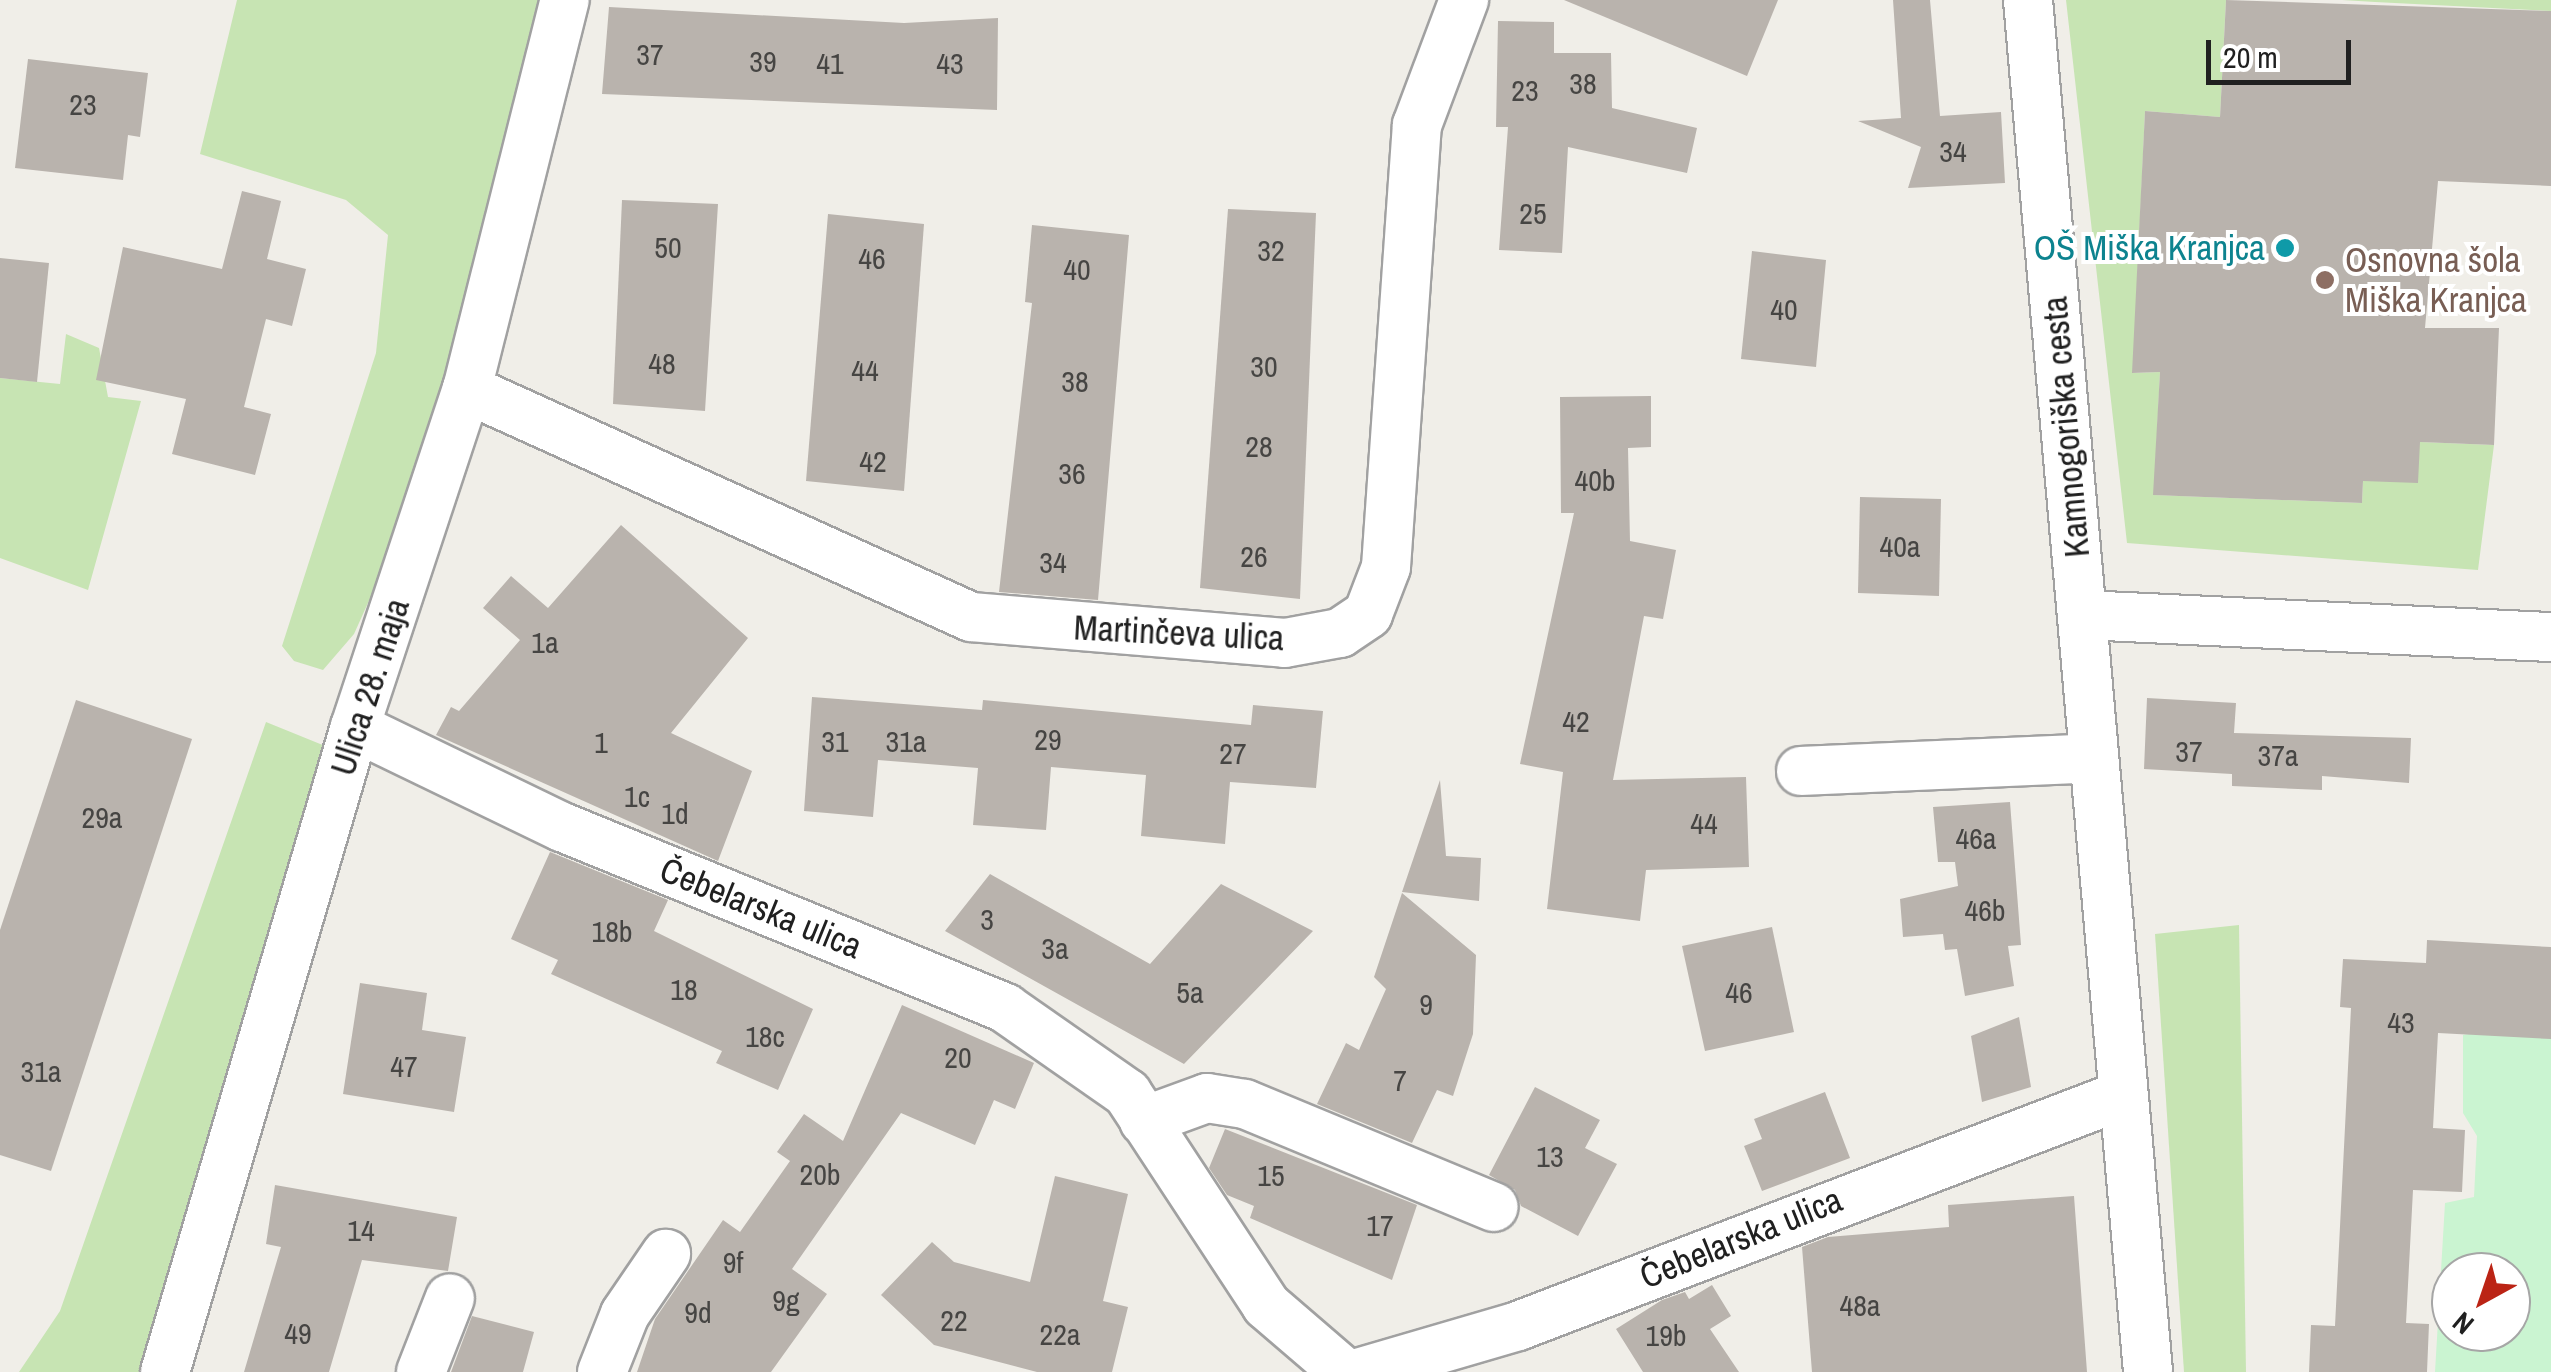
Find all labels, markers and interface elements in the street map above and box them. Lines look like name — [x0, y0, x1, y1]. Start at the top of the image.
scale bar — [2211, 20, 2356, 82]
house number: 37 — [636, 36, 664, 72]
text: 20 m — [2223, 37, 2278, 77]
house number: 39 — [749, 43, 777, 79]
house number: 41 — [816, 45, 844, 81]
house number: 43 — [936, 45, 964, 81]
house number: 38 — [1569, 65, 1597, 101]
house number: 23 — [1511, 72, 1539, 108]
house number: 23 — [69, 86, 97, 122]
house number: 34 — [1939, 133, 1967, 169]
house number: 25 — [1519, 195, 1547, 231]
place label: OŠ Miška Kranjca — [2034, 227, 2265, 269]
house number: 50 — [654, 229, 682, 265]
house number: 32 — [1257, 232, 1285, 268]
marker: OŠ Miška Kranjca — [2274, 237, 2296, 259]
place label: Osnovna šola Miška Kranjca — [2345, 239, 2527, 321]
house number: 46 — [858, 240, 886, 276]
house number: 40 — [1063, 251, 1091, 287]
marker: Osnovna šola Miška Kranjca — [2314, 269, 2336, 291]
house number: 40 — [1770, 291, 1798, 327]
street label: Kamnogoriška cesta — [2034, 295, 2098, 559]
house number: 48 — [648, 345, 676, 381]
house number: 30 — [1250, 348, 1278, 384]
house number: 44 — [851, 352, 879, 388]
house number: 38 — [1061, 363, 1089, 399]
house number: 28 — [1245, 428, 1273, 464]
house number: 42 — [859, 443, 887, 479]
house number: 36 — [1058, 455, 1086, 491]
house number: 40b — [1574, 462, 1616, 498]
house number: 40a — [1879, 528, 1921, 564]
house number: 26 — [1240, 538, 1268, 574]
house number: 34 — [1039, 544, 1067, 580]
street label: Ulica 28. maja — [322, 593, 418, 781]
street label: Martinčeva ulica — [1073, 607, 1285, 659]
house number: 1a — [531, 624, 559, 660]
house number: 42 — [1562, 703, 1590, 739]
house number: 29 — [1034, 721, 1062, 757]
house number: 31 — [821, 723, 849, 759]
house number: 31a — [885, 723, 927, 759]
house number: 1 — [594, 724, 608, 760]
house number: 37 — [2175, 733, 2203, 769]
house number: 27 — [1219, 735, 1247, 771]
house number: 37a — [2257, 737, 2299, 773]
house number: 1c — [624, 778, 650, 814]
house number: 1d — [661, 795, 689, 831]
house number: 29a — [81, 799, 123, 835]
house number: 44 — [1690, 805, 1718, 841]
house number: 46a — [1955, 820, 1997, 856]
street label: Čebelarska ulica — [654, 848, 868, 968]
house number: 46b — [1964, 892, 2006, 928]
house number: 3 — [980, 901, 994, 937]
house number: 18b — [591, 913, 633, 949]
house number: 3a — [1041, 930, 1069, 966]
house number: 18 — [670, 971, 698, 1007]
house number: 5a — [1176, 974, 1204, 1010]
house number: 46 — [1725, 974, 1753, 1010]
house number: 9 — [1419, 986, 1433, 1022]
house number: 43 — [2387, 1004, 2415, 1040]
house number: 18c — [745, 1018, 785, 1054]
house number: 20 — [944, 1039, 972, 1075]
house number: 47 — [390, 1048, 418, 1084]
house number: 31a — [20, 1053, 62, 1089]
house number: 7 — [1393, 1062, 1407, 1098]
house number: 13 — [1536, 1138, 1564, 1174]
house number: 20b — [799, 1156, 841, 1192]
house number: 15 — [1257, 1157, 1285, 1193]
street label: Čebelarska ulica — [1634, 1178, 1848, 1298]
house number: 17 — [1366, 1207, 1394, 1243]
house number: 14 — [347, 1212, 375, 1248]
house number: 9f — [723, 1244, 743, 1280]
north arrow — [2431, 1252, 2531, 1352]
house number: 9g — [772, 1282, 800, 1318]
house number: 48a — [1839, 1287, 1881, 1323]
house number: 9d — [684, 1294, 712, 1330]
house number: 22 — [940, 1302, 968, 1338]
text: N — [2444, 1304, 2482, 1343]
house number: 49 — [284, 1315, 312, 1351]
house number: 22a — [1039, 1316, 1081, 1352]
house number: 19b — [1645, 1317, 1687, 1353]

